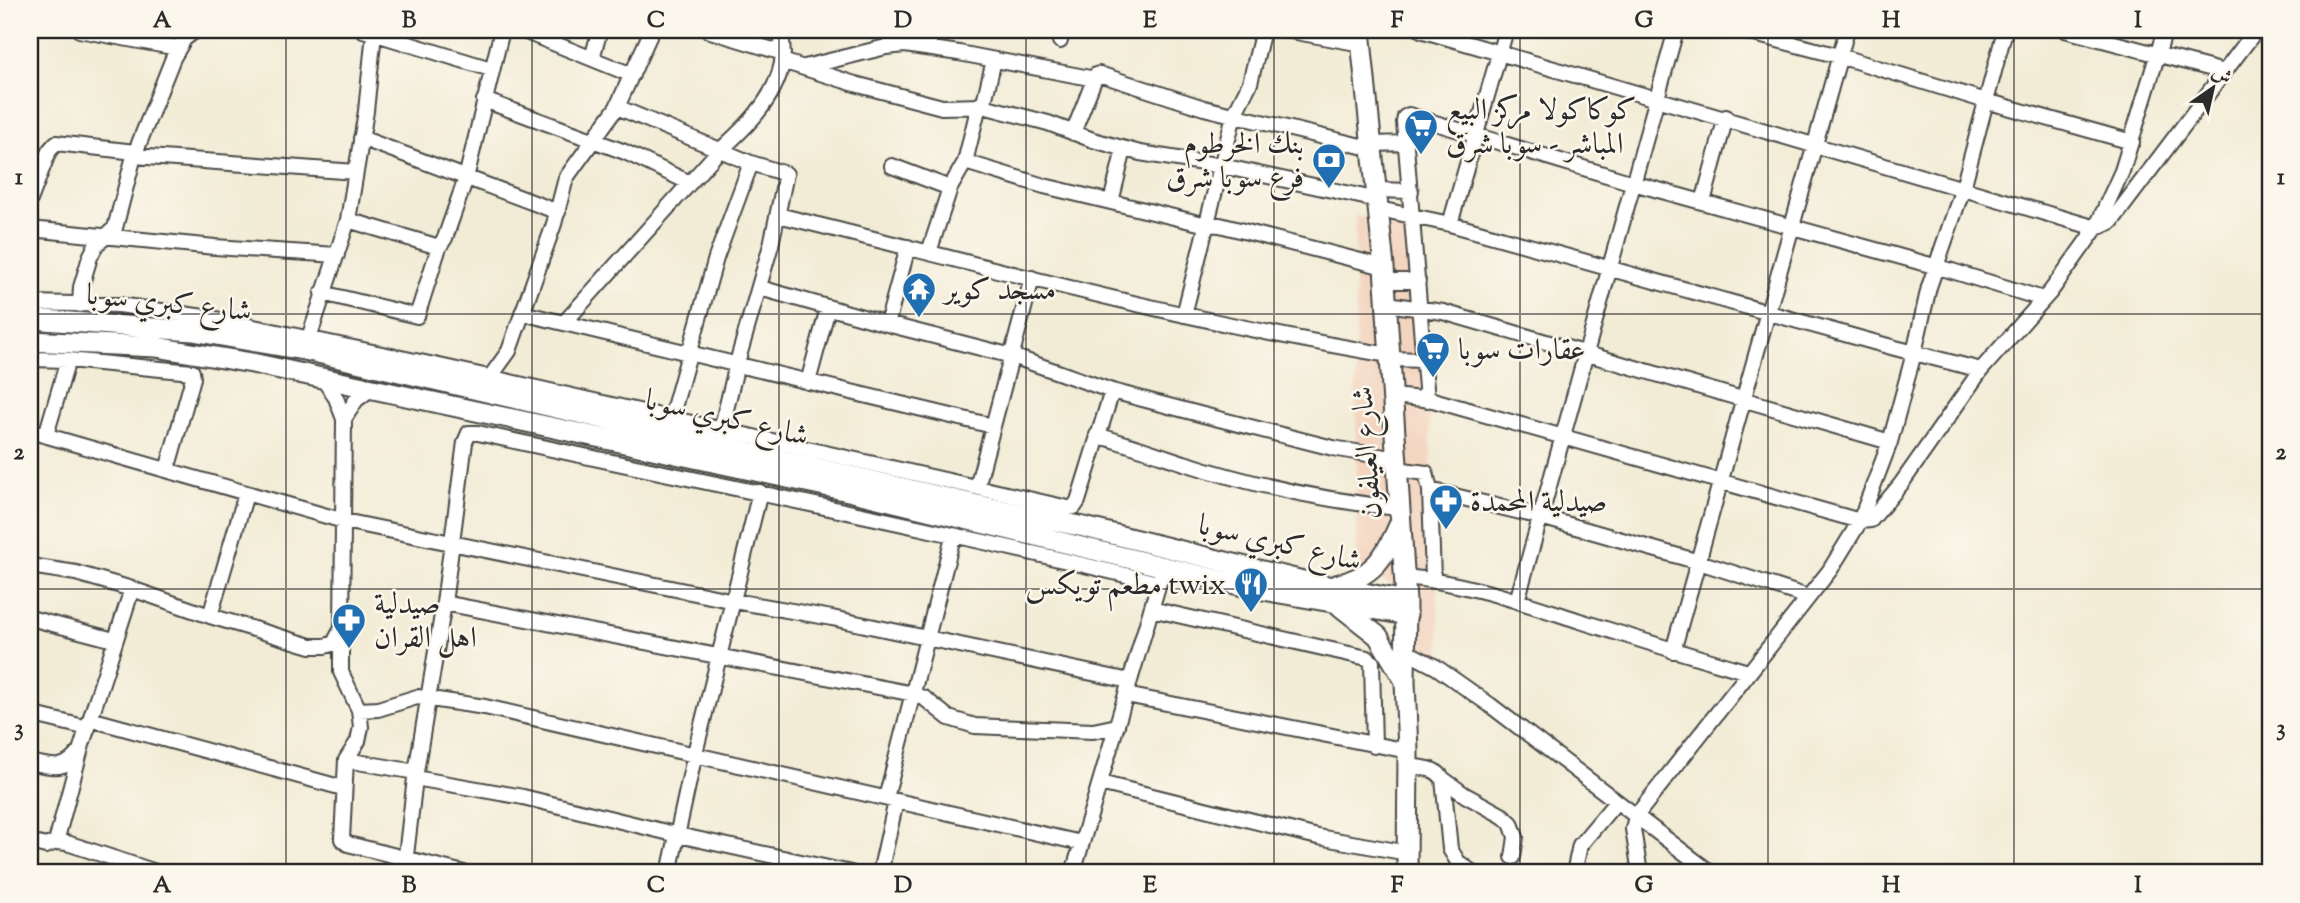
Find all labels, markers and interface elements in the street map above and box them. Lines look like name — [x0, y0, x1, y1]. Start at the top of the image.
text: A — [153, 5, 172, 38]
text: B — [402, 5, 417, 38]
text: C — [647, 5, 665, 38]
text: D — [894, 5, 912, 38]
text: E — [1143, 5, 1157, 38]
text: F — [1391, 5, 1404, 38]
text: G — [1635, 5, 1654, 38]
text: H — [1882, 5, 1901, 38]
text: I — [2134, 5, 2142, 38]
north arrow — [2178, 52, 2248, 122]
text: ش — [2206, 60, 2236, 92]
place label: كوكاكولا مركز البيع المباشر - سوبا شرق — [1446, 90, 1636, 167]
supermarket icon: كوكاكولا مركز البيع المباشر - سوبا شرق — [1402, 107, 1440, 156]
place label: بنك الخرطوم فرع سوبا شرق — [1166, 124, 1304, 202]
bank icon: بنك الخرطوم فرع سوبا شرق — [1310, 141, 1348, 190]
text: 1 — [15, 162, 23, 195]
text: 1 — [2277, 162, 2285, 195]
temple icon: مسجد كوير — [900, 270, 938, 319]
place label: مسجد كوير — [941, 270, 1056, 313]
street label: شارع كبري سوبا — [84, 274, 254, 336]
supermarket icon: عقارات سوبا — [1414, 330, 1452, 379]
place label: عقارات سوبا — [1458, 330, 1586, 373]
street label: شارع كبري سوبا — [640, 380, 812, 460]
street label: شارع العيلفون — [1342, 385, 1396, 521]
text: 2 — [14, 437, 25, 470]
text: 2 — [2276, 437, 2287, 470]
pharmacy icon: صيدلية المحمدة — [1427, 482, 1465, 531]
place label: صيدلية المحمدة — [1470, 482, 1607, 525]
street label: شارع كبري سوبا — [1193, 505, 1365, 585]
place label: مطعم تويكس twix — [1025, 565, 1226, 612]
restaurant icon: مطعم تويكس twix — [1232, 565, 1270, 614]
place label: صيدلية اهل القران — [374, 584, 477, 661]
pharmacy icon: صيدلية اهل القران — [330, 601, 368, 650]
text: 3 — [14, 713, 24, 746]
text: 3 — [2276, 713, 2286, 746]
text: A — [153, 870, 172, 903]
text: B — [402, 870, 417, 903]
text: C — [647, 870, 665, 903]
text: D — [894, 870, 912, 903]
text: E — [1143, 870, 1157, 903]
text: F — [1391, 870, 1404, 903]
text: G — [1635, 870, 1654, 903]
text: H — [1882, 870, 1901, 903]
text: I — [2134, 870, 2142, 903]

